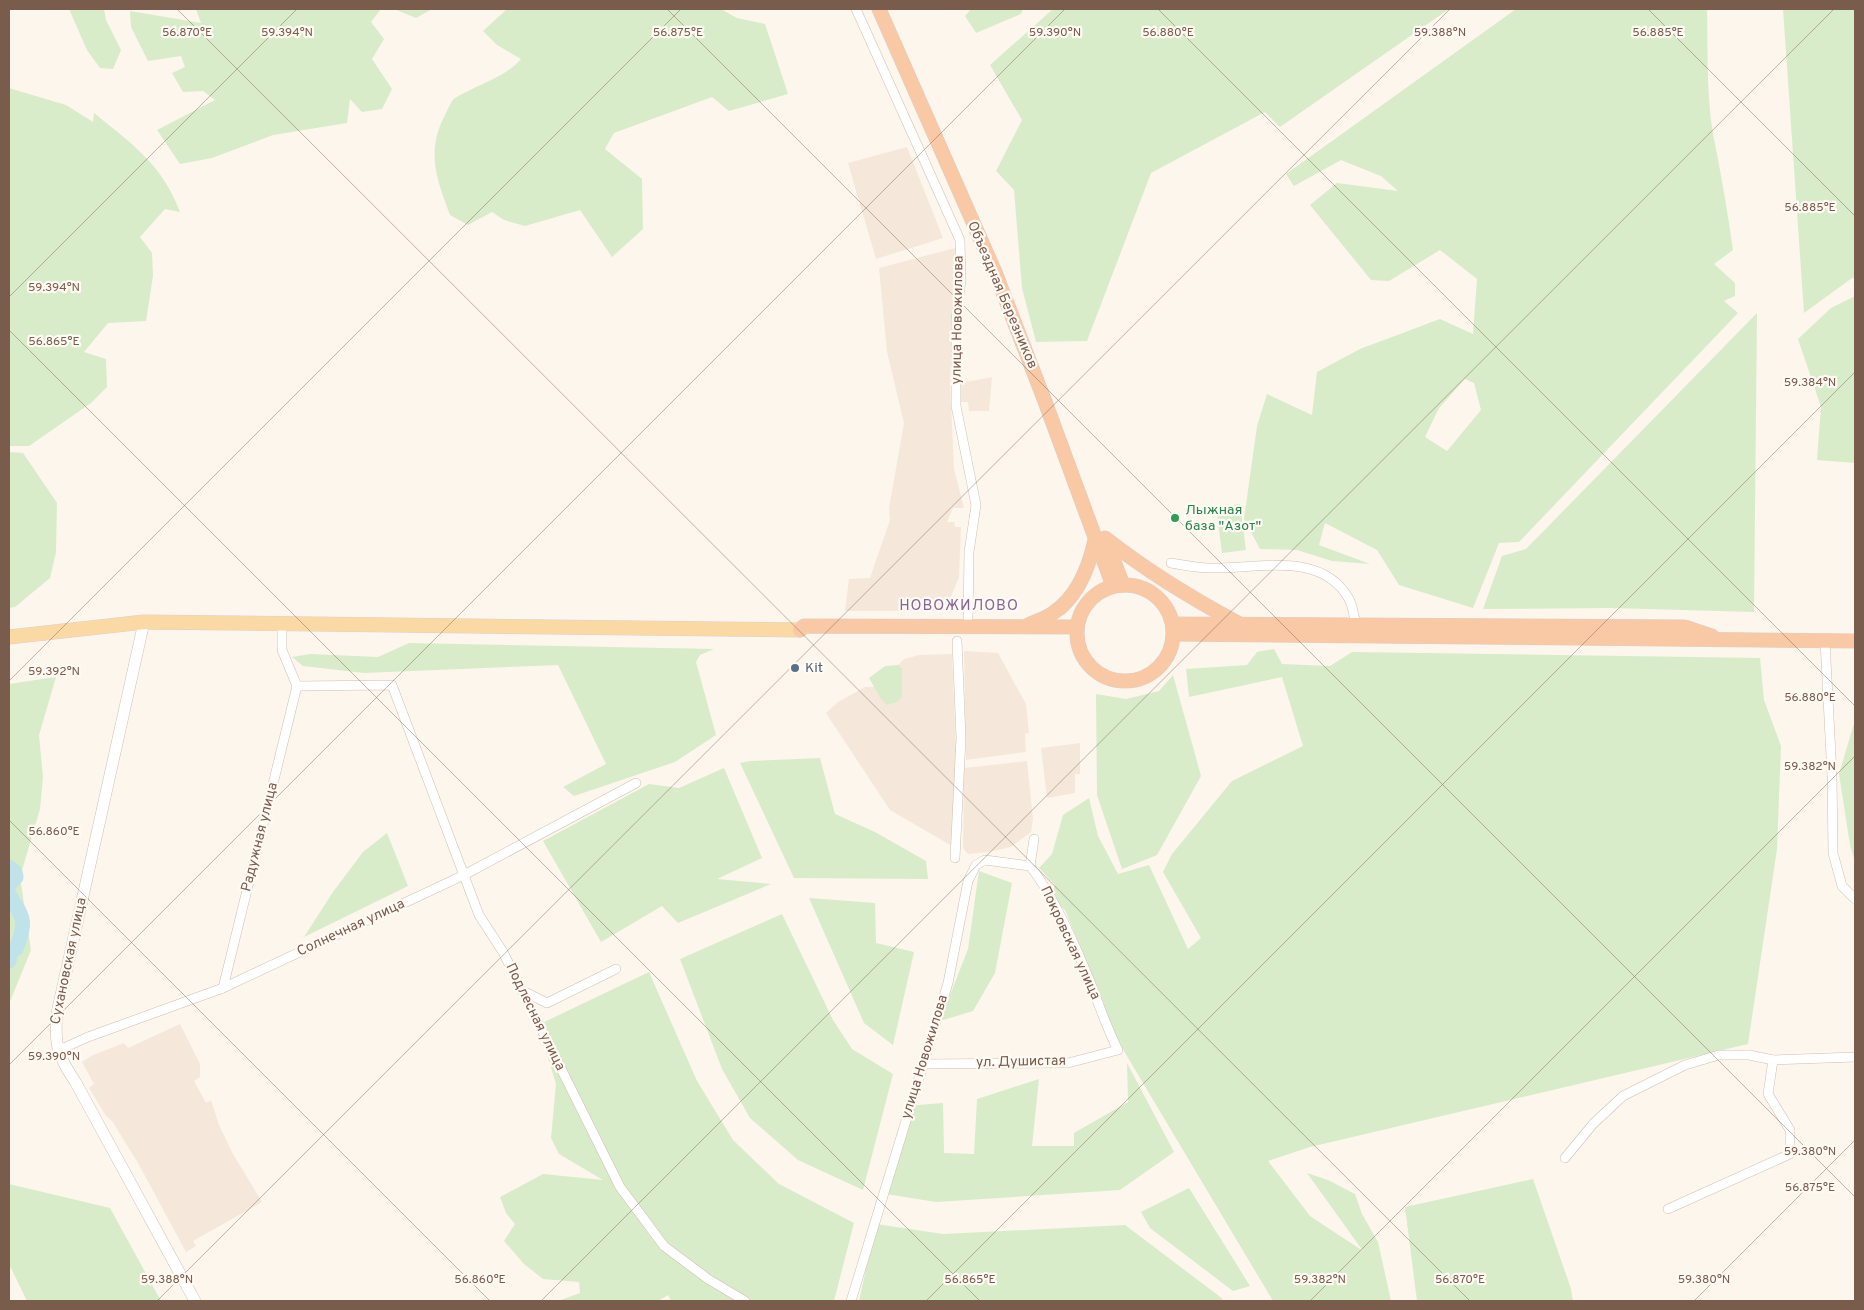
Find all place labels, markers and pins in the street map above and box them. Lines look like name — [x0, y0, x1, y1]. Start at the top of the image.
place label: Лыжная база "Азот" — [1185, 502, 1261, 535]
marker: Лыжная база "Азот" — [1169, 512, 1181, 524]
place label: Kit — [805, 660, 823, 677]
marker: Kit — [789, 662, 801, 674]

